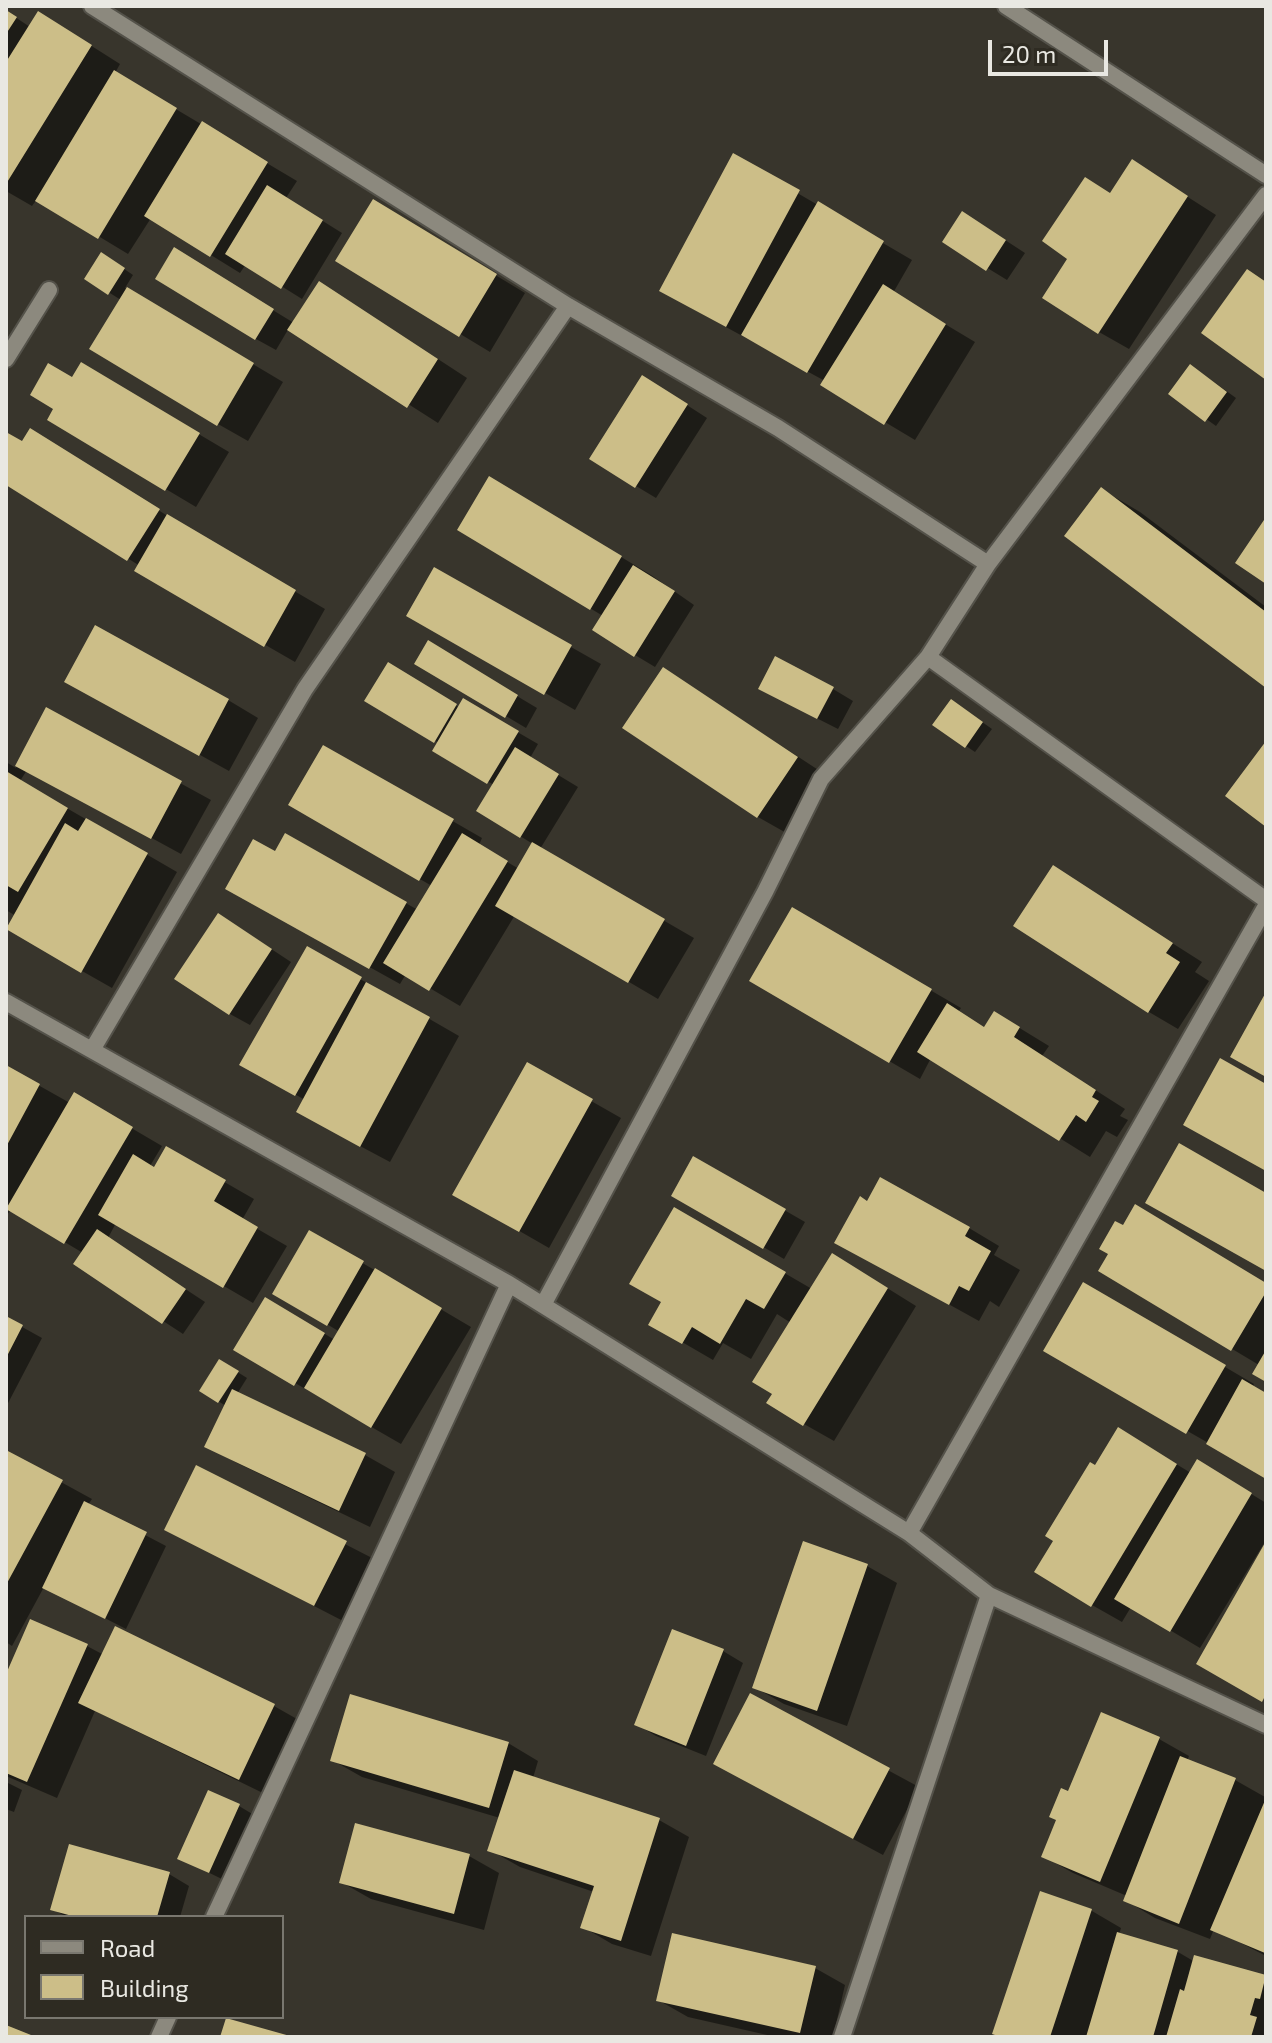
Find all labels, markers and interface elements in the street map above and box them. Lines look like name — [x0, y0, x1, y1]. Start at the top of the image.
scale bar — [992, 24, 1112, 74]
text: 20 m — [1002, 39, 1056, 68]
legend — [24, 1915, 284, 2019]
text: Road — [100, 1933, 155, 1962]
text: Building — [100, 1973, 189, 2002]

